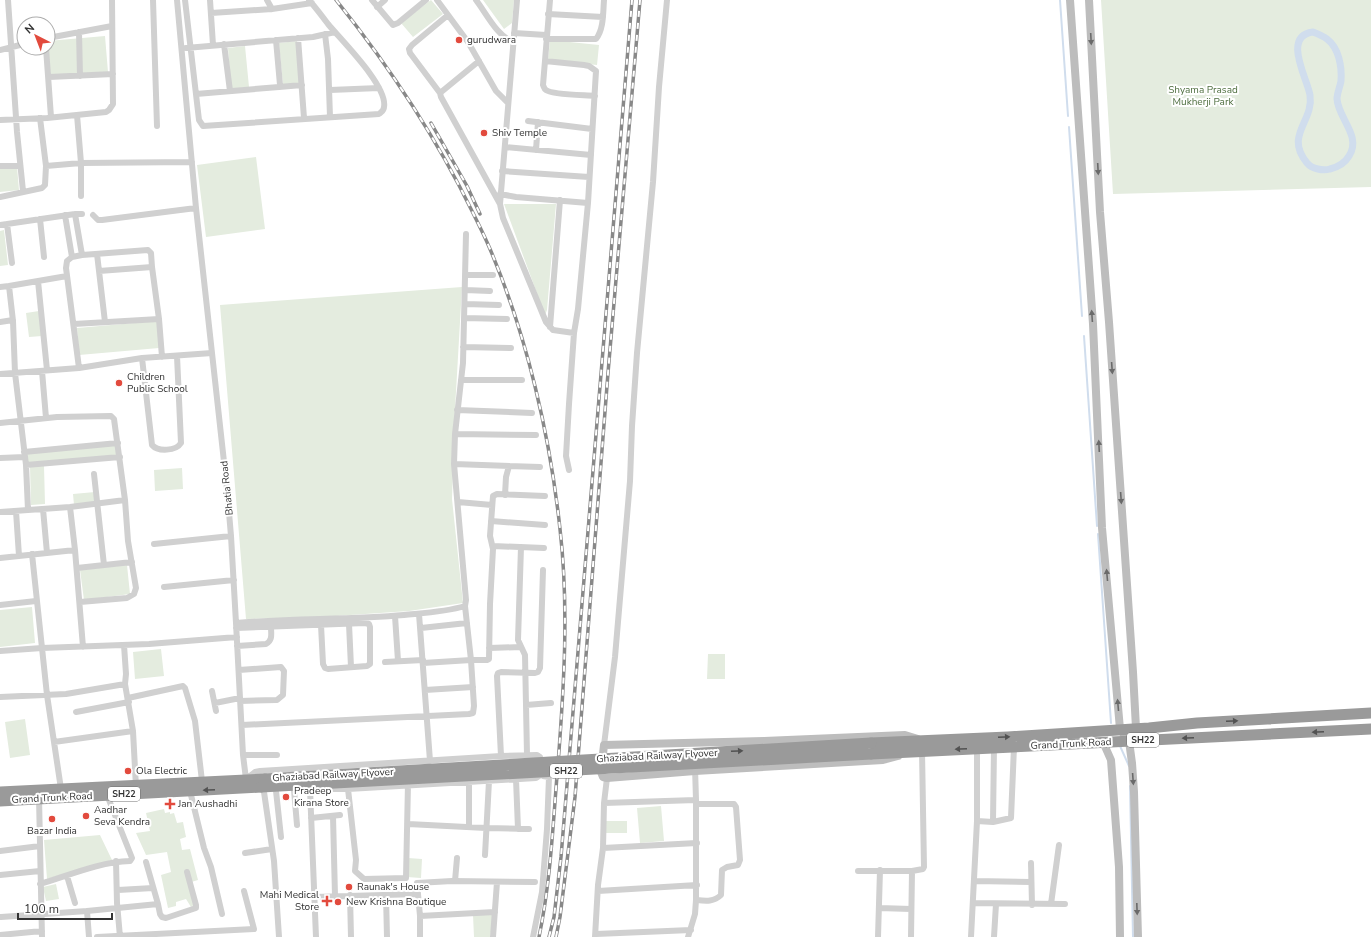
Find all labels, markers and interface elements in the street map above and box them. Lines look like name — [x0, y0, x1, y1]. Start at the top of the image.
north arrow — [16, 16, 56, 56]
text: N — [22, 21, 38, 37]
place label: gurudwara — [467, 33, 516, 47]
one-way arrow — [1087, 33, 1094, 45]
marker: gurudwara — [454, 35, 464, 45]
park label: Shyama Prasad Mukherji Park — [1168, 83, 1238, 109]
place label: Shiv Temple — [492, 126, 547, 140]
marker: Shiv Temple — [479, 128, 489, 138]
one-way arrow — [1094, 163, 1101, 175]
one-way arrow — [1089, 310, 1096, 322]
one-way arrow — [1109, 362, 1115, 375]
place label: Children Public School — [127, 370, 188, 396]
marker: Children Public School — [114, 378, 124, 388]
one-way arrow — [1095, 440, 1102, 452]
street label: Bhatia Road — [217, 460, 237, 516]
one-way arrow — [1118, 492, 1125, 504]
one-way arrow — [1103, 569, 1110, 581]
one-way arrow — [1114, 699, 1121, 711]
one-way arrow — [1226, 717, 1238, 724]
one-way arrow — [1312, 728, 1324, 735]
one-way arrow — [998, 733, 1010, 740]
road number: SH22 — [1127, 733, 1159, 747]
street label: Grand Trunk Road — [1030, 735, 1112, 753]
one-way arrow — [1181, 735, 1194, 741]
street label: Ghaziabad Railway Flyover — [596, 746, 718, 766]
one-way arrow — [954, 746, 967, 752]
one-way arrow — [731, 747, 743, 754]
place label: Ola Electric — [136, 764, 188, 778]
road number: SH22 — [550, 764, 582, 778]
street label: Ghaziabad Railway Flyover — [272, 765, 394, 785]
marker: Ola Electric — [123, 766, 133, 776]
one-way arrow — [1130, 773, 1137, 786]
place label: Pradeep Kirana Store — [294, 784, 349, 810]
one-way arrow — [203, 786, 215, 793]
road number: SH22 — [108, 787, 140, 801]
street label: Grand Trunk Road — [11, 789, 93, 807]
marker: Pradeep Kirana Store — [281, 792, 291, 802]
place label: Jan Aushadhi — [177, 797, 237, 811]
marker: Jan Aushadhi — [165, 799, 175, 809]
place label: Aadhar Seva Kendra — [94, 803, 150, 829]
marker: Aadhar Seva Kendra — [81, 811, 91, 821]
marker: Bazar India — [47, 814, 57, 824]
place label: Bazar India — [27, 824, 77, 838]
place label: Raunak's House — [357, 880, 429, 894]
marker: Raunak's House — [344, 882, 354, 892]
place label: Mahi Medical Store — [260, 888, 319, 914]
scale bar — [18, 895, 112, 921]
place label: New Krishna Boutique — [346, 895, 446, 909]
marker: Mahi Medical Store — [322, 896, 332, 906]
marker: New Krishna Boutique — [333, 897, 343, 907]
text: 100 m — [24, 901, 59, 917]
one-way arrow — [1134, 903, 1140, 916]

